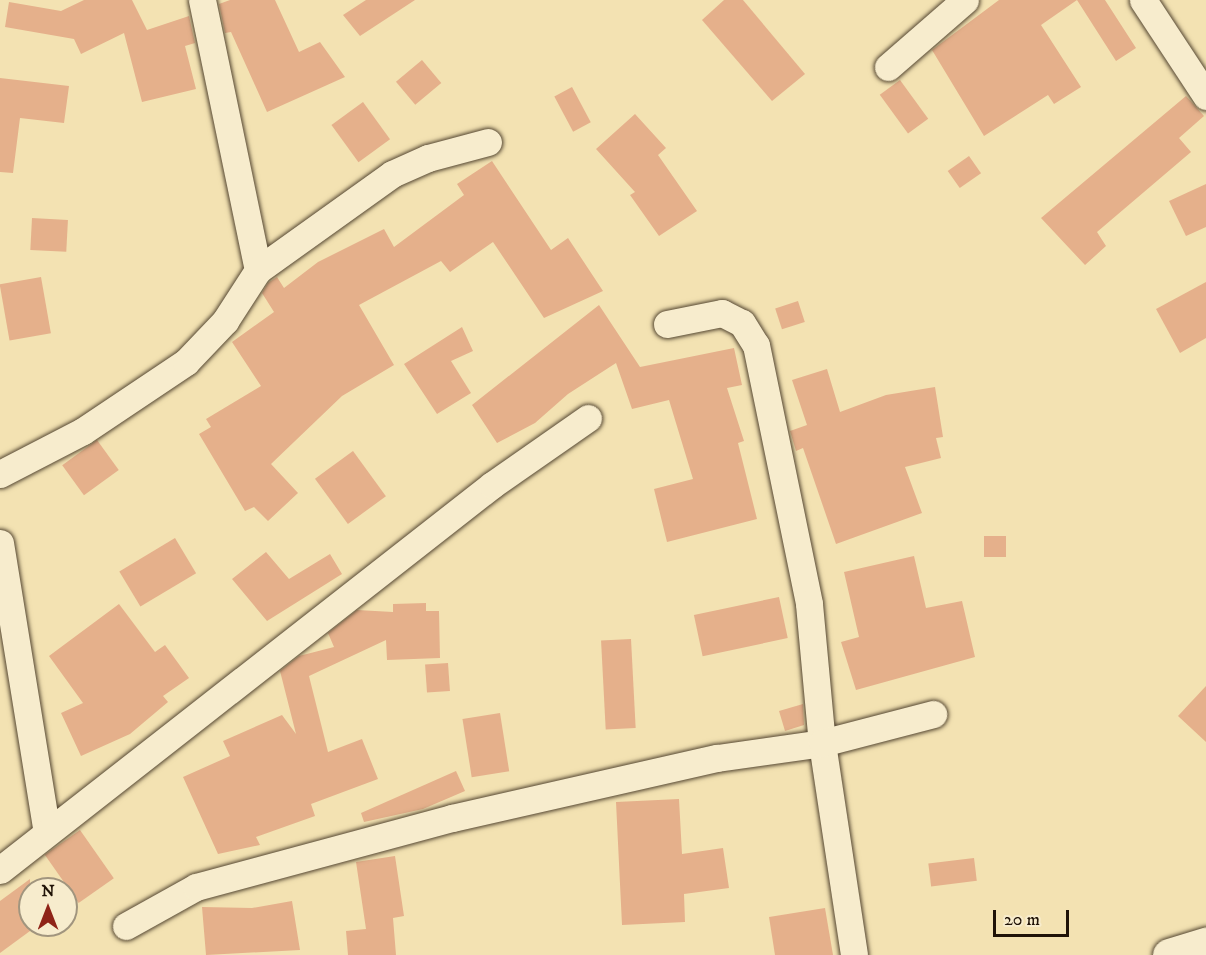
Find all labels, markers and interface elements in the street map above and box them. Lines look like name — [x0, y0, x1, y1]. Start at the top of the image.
north arrow — [18, 877, 78, 937]
text: N — [41, 881, 55, 901]
scale bar — [996, 898, 1072, 936]
text: 20 m — [1004, 909, 1040, 931]

